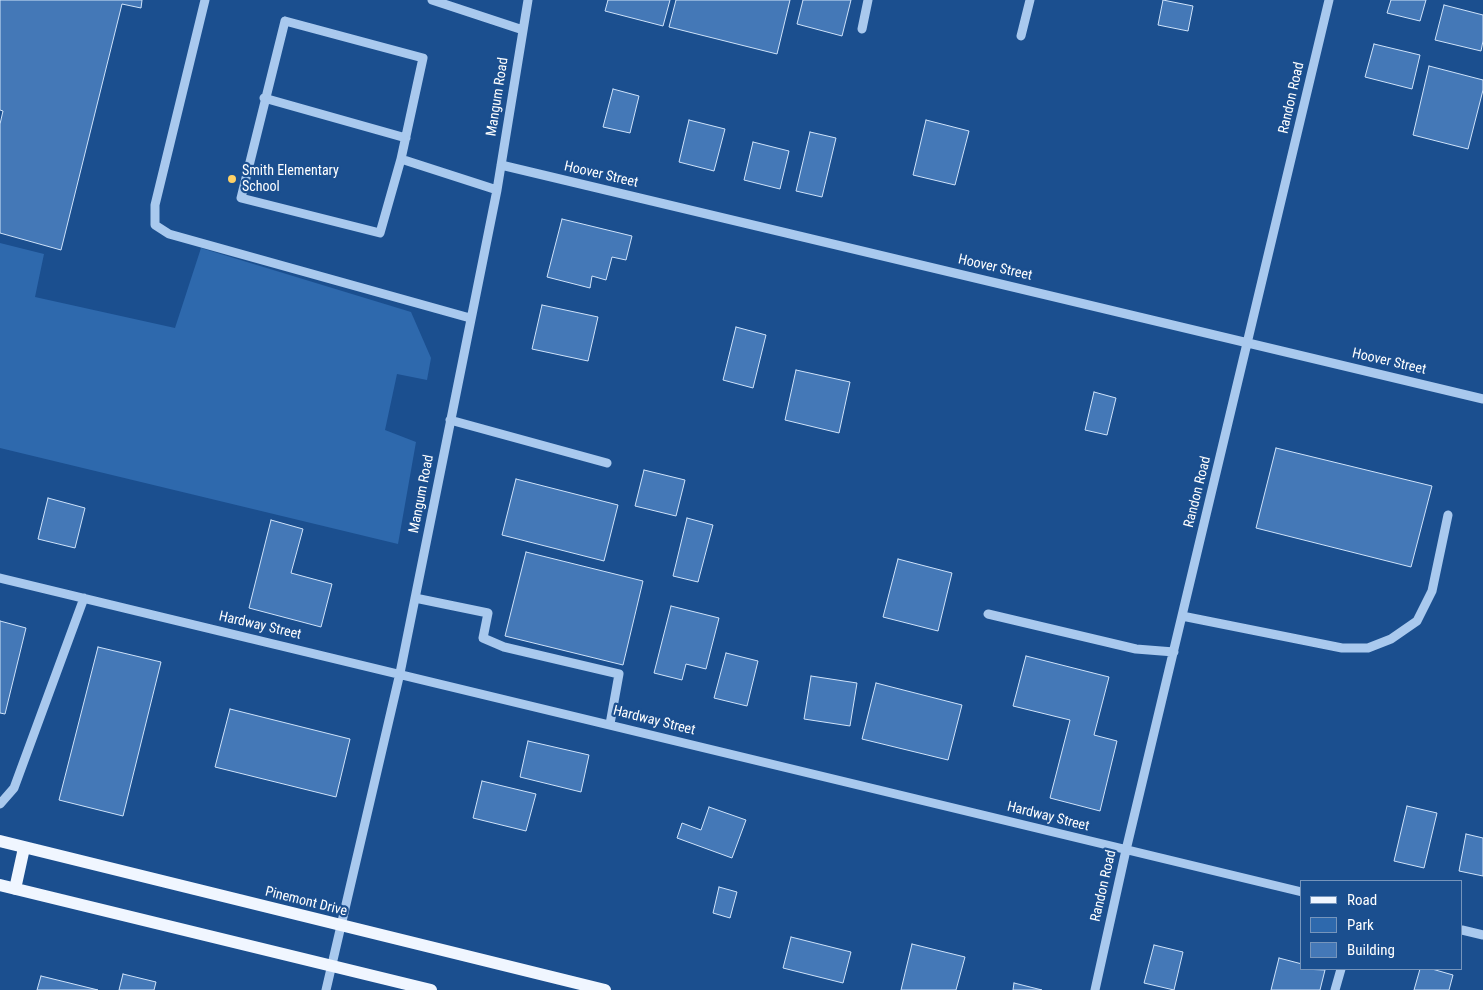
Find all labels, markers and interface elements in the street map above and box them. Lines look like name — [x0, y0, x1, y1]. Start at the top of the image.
street label: Mangum Road — [483, 56, 513, 138]
street label: Randon Road — [1276, 61, 1308, 135]
street label: Hoover Street — [562, 158, 640, 192]
place label: Smith Elementary School — [242, 163, 339, 196]
marker: Smith Elementary School — [226, 173, 238, 185]
street label: Hoover Street — [956, 251, 1034, 285]
street label: Hoover Street — [1350, 345, 1428, 379]
street label: Mangum Road — [406, 453, 438, 535]
street label: Randon Road — [1181, 455, 1215, 529]
street label: Hardway Street — [217, 608, 303, 644]
street label: Hardway Street — [611, 703, 697, 739]
street label: Hardway Street — [1005, 799, 1091, 835]
street label: Randon Road — [1088, 849, 1120, 923]
legend — [1300, 880, 1463, 970]
street label: Pinemont Drive — [263, 884, 349, 920]
text: Road — [1347, 891, 1377, 909]
text: Park — [1347, 916, 1374, 934]
text: Building — [1347, 941, 1395, 959]

